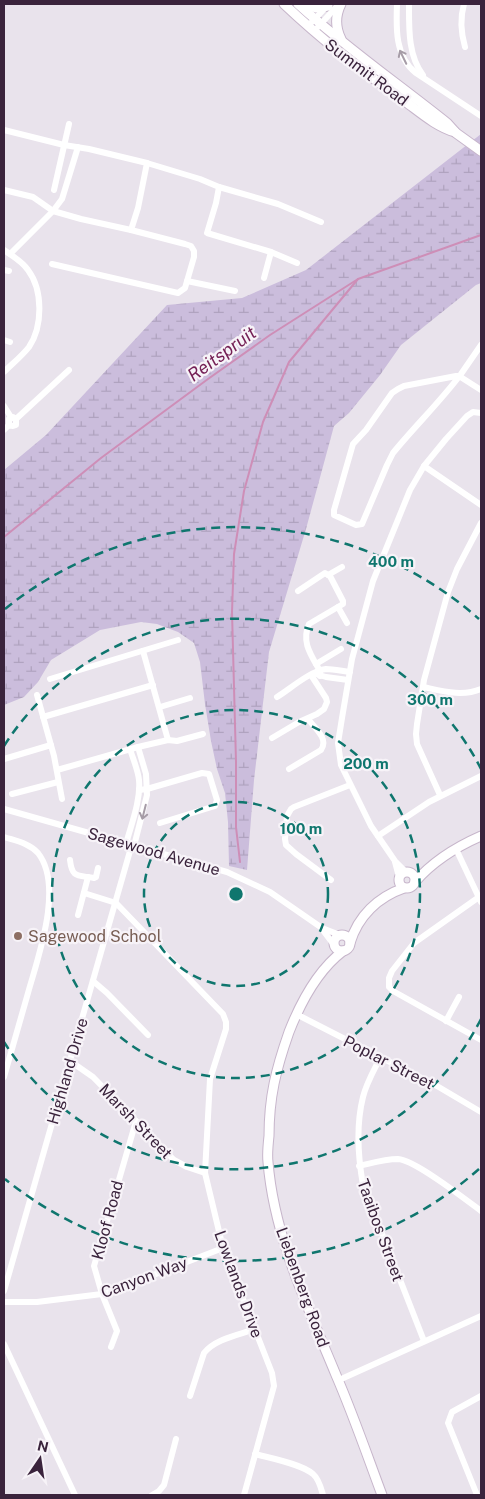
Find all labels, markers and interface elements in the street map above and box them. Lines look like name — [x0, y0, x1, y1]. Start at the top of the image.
street label: Summit Road — [321, 35, 412, 110]
one-way arrow — [398, 49, 408, 64]
water label: Reitspruit — [183, 322, 260, 386]
text: 400 m — [368, 553, 414, 570]
text: 300 m — [407, 691, 453, 708]
text: 200 m — [343, 755, 389, 772]
one-way arrow — [139, 803, 148, 819]
text: 100 m — [280, 820, 322, 837]
street label: Sagewood Avenue — [85, 823, 222, 879]
centre of rings — [227, 885, 245, 903]
place label: Sagewood School — [28, 927, 162, 946]
marker: Sagewood School — [12, 930, 24, 942]
street label: Highland Drive — [43, 1016, 92, 1127]
street label: Poplar Street — [340, 1031, 437, 1093]
street label: Marsh Street — [95, 1080, 176, 1163]
street label: Taaibos Street — [353, 1176, 408, 1284]
street label: Kloof Road — [88, 1178, 127, 1262]
street label: Liebenberg Road — [272, 1225, 333, 1350]
street label: Lowlands Drive — [210, 1228, 267, 1340]
street label: Canyon Way — [98, 1253, 190, 1302]
north arrow — [15, 1434, 65, 1484]
text: N — [36, 1437, 50, 1455]

